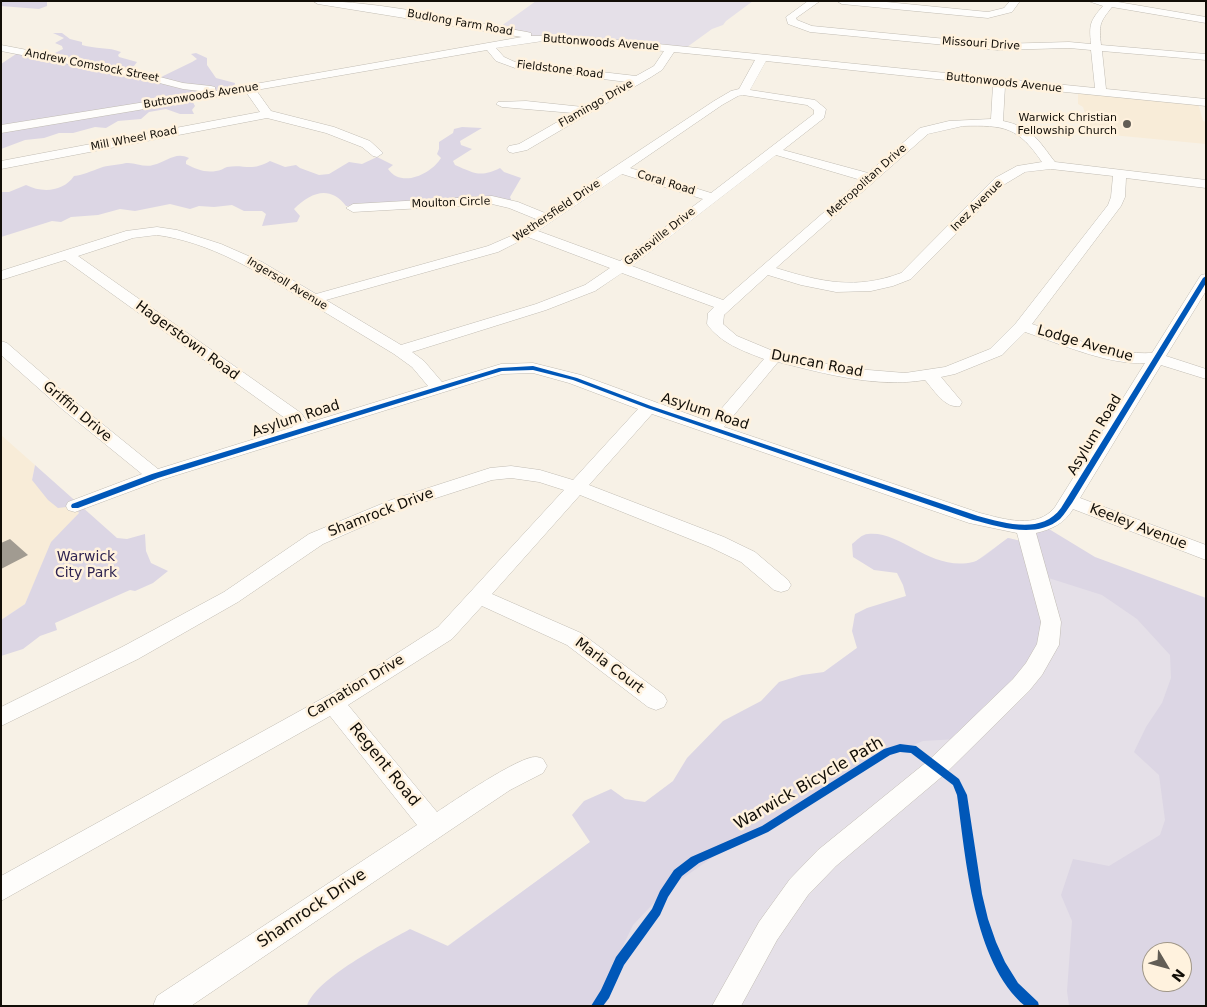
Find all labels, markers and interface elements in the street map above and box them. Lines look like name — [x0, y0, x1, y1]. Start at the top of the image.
street label: Budlong Farm Road — [406, 7, 514, 39]
street label: Buttonwoods Avenue — [542, 32, 660, 54]
street label: Missouri Drive — [942, 35, 1020, 53]
street label: Andrew Comstock Street — [24, 47, 160, 85]
street label: Fieldstone Road — [516, 58, 604, 82]
street label: Buttonwoods Avenue — [945, 70, 1063, 96]
street label: Flamingo Drive — [557, 77, 635, 131]
street label: Buttonwoods Avenue — [142, 80, 260, 112]
place label: Warwick Christian Fellowship Church — [1018, 111, 1117, 137]
marker: Warwick Christian Fellowship Church — [1121, 118, 1133, 130]
street label: Mill Wheel Road — [90, 124, 178, 154]
street label: Metropolitan Drive — [825, 142, 909, 220]
street label: Coral Road — [635, 168, 697, 198]
street label: Wethersfield Drive — [511, 177, 603, 245]
street label: Inez Avenue — [949, 178, 1005, 234]
street label: Moulton Circle — [411, 195, 491, 211]
street label: Gainsville Drive — [622, 205, 698, 269]
street label: Ingersoll Avenue — [244, 255, 330, 313]
street label: Hagerstown Road — [132, 298, 242, 384]
street label: Lodge Avenue — [1035, 322, 1135, 366]
street label: Duncan Road — [770, 347, 864, 381]
street label: Griffin Drive — [39, 378, 115, 446]
street label: Asylum Road — [659, 390, 751, 434]
street label: Asylum Road — [1064, 392, 1126, 478]
street label: Asylum Road — [250, 397, 342, 441]
street label: Shamrock Drive — [326, 485, 436, 541]
street label: Keeley Avenue — [1087, 501, 1189, 553]
park label: Warwick City Park — [55, 549, 117, 582]
street label: Marla Court — [571, 635, 647, 697]
street label: Carnation Drive — [305, 651, 407, 723]
street label: Regent Road — [344, 719, 424, 811]
street label: Warwick Bicycle Path — [731, 733, 887, 835]
street label: Shamrock Drive — [254, 865, 370, 953]
north arrow — [1142, 942, 1192, 992]
text: N — [1168, 966, 1188, 985]

